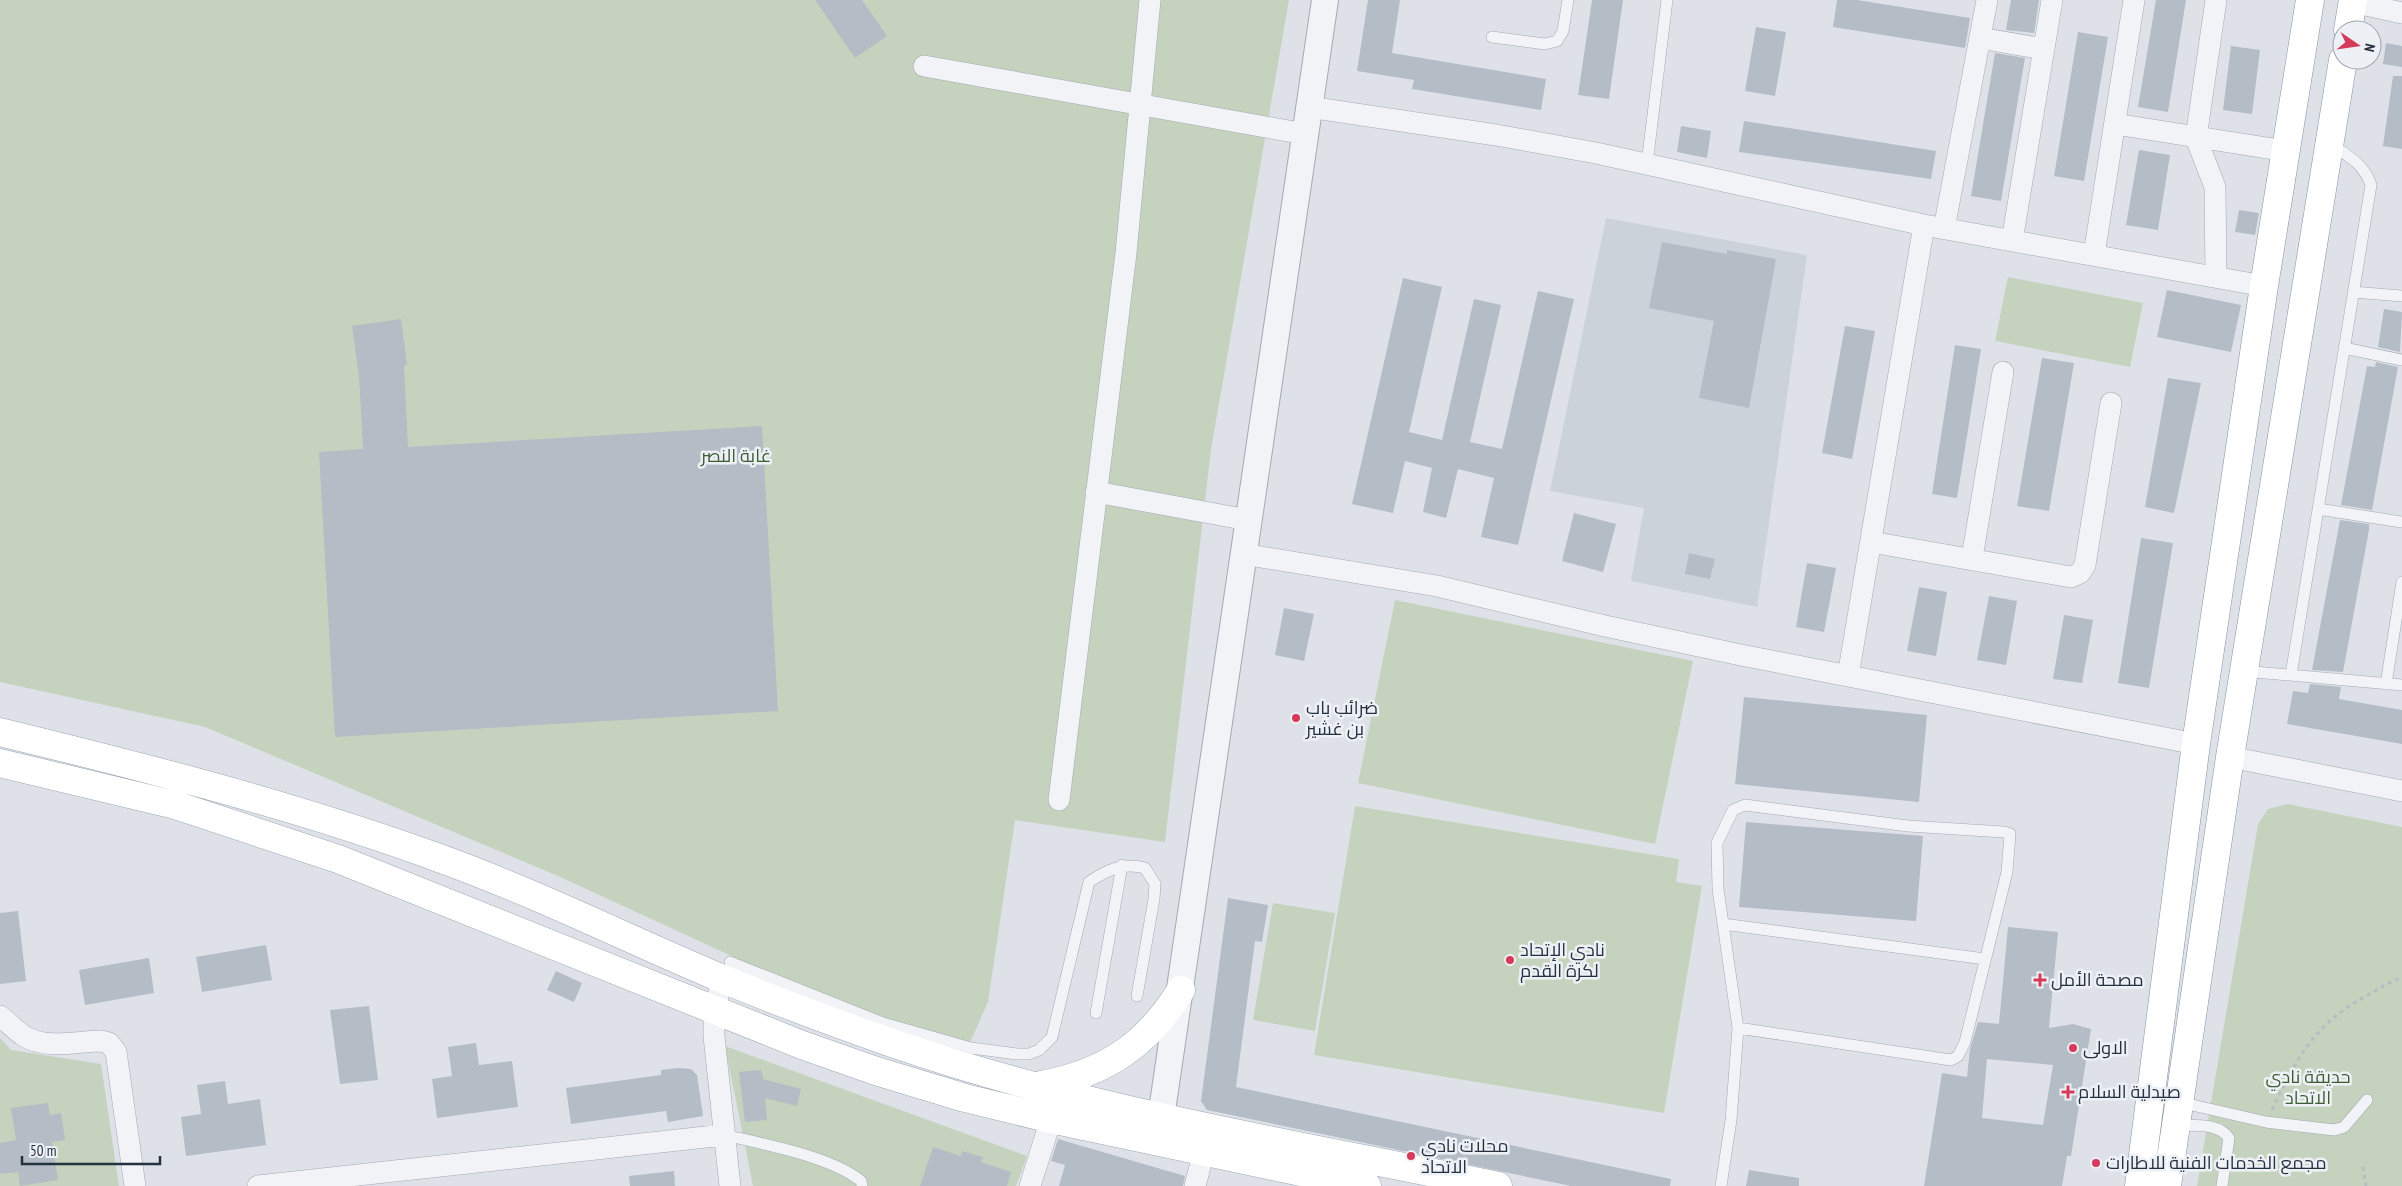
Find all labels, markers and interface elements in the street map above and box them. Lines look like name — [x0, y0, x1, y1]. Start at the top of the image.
north arrow — [2332, 20, 2382, 70]
text: N — [2360, 42, 2379, 54]
park label: غابة النصر — [700, 444, 771, 467]
place label: ضرائب باب بن غشير — [1305, 696, 1378, 740]
marker: ضرائب باب بن غشير — [1290, 712, 1302, 724]
place label: نادي الإتحاد لكرة القدم — [1520, 938, 1605, 983]
marker: نادي الإتحاد لكرة القدم — [1504, 954, 1516, 966]
place label: مصحة الأمل — [2051, 968, 2144, 991]
marker: مصحة الأمل — [2033, 973, 2047, 987]
place label: الاولى — [2083, 1036, 2128, 1059]
marker: الاولى — [2067, 1042, 2079, 1054]
park label: حديقة نادي الاتحاد — [2265, 1065, 2351, 1109]
place label: صيدلية السلام — [2078, 1080, 2181, 1104]
marker: صيدلية السلام — [2062, 1086, 2074, 1098]
scale bar — [22, 1134, 160, 1166]
place label: محلات نادي الاتحاد — [1421, 1134, 1508, 1178]
text: 50 m — [30, 1141, 56, 1160]
marker: محلات نادي الاتحاد — [1405, 1150, 1417, 1162]
place label: مجمع الخدمات الفنية للاطارات — [2106, 1151, 2327, 1175]
marker: مجمع الخدمات الفنية للاطارات — [2090, 1157, 2102, 1169]

